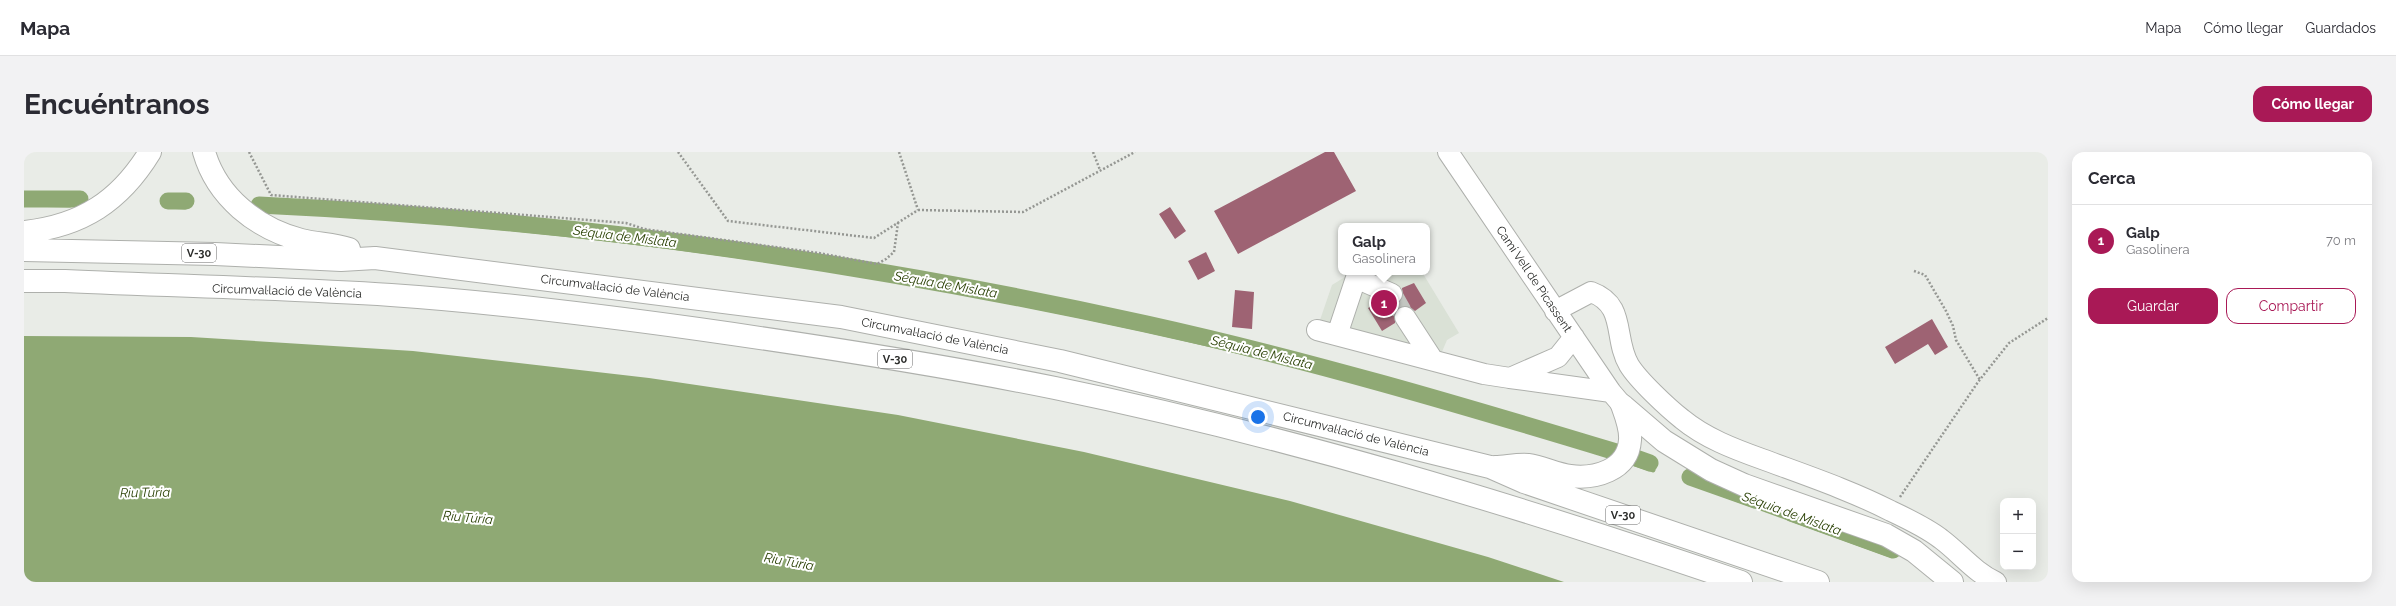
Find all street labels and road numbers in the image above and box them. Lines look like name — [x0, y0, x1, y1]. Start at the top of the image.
street label: Camí Vell de Picassent — [1493, 223, 1575, 335]
road number: V-30 — [182, 244, 216, 262]
street label: Circumval·lació de València — [540, 272, 690, 304]
street label: Circumval·lació de València — [212, 281, 362, 301]
street label: Circumval·lació de València — [860, 315, 1010, 357]
road number: V-30 — [878, 350, 912, 368]
street label: Circumval·lació de València — [1282, 409, 1430, 459]
road number: V-30 — [1606, 506, 1640, 524]

